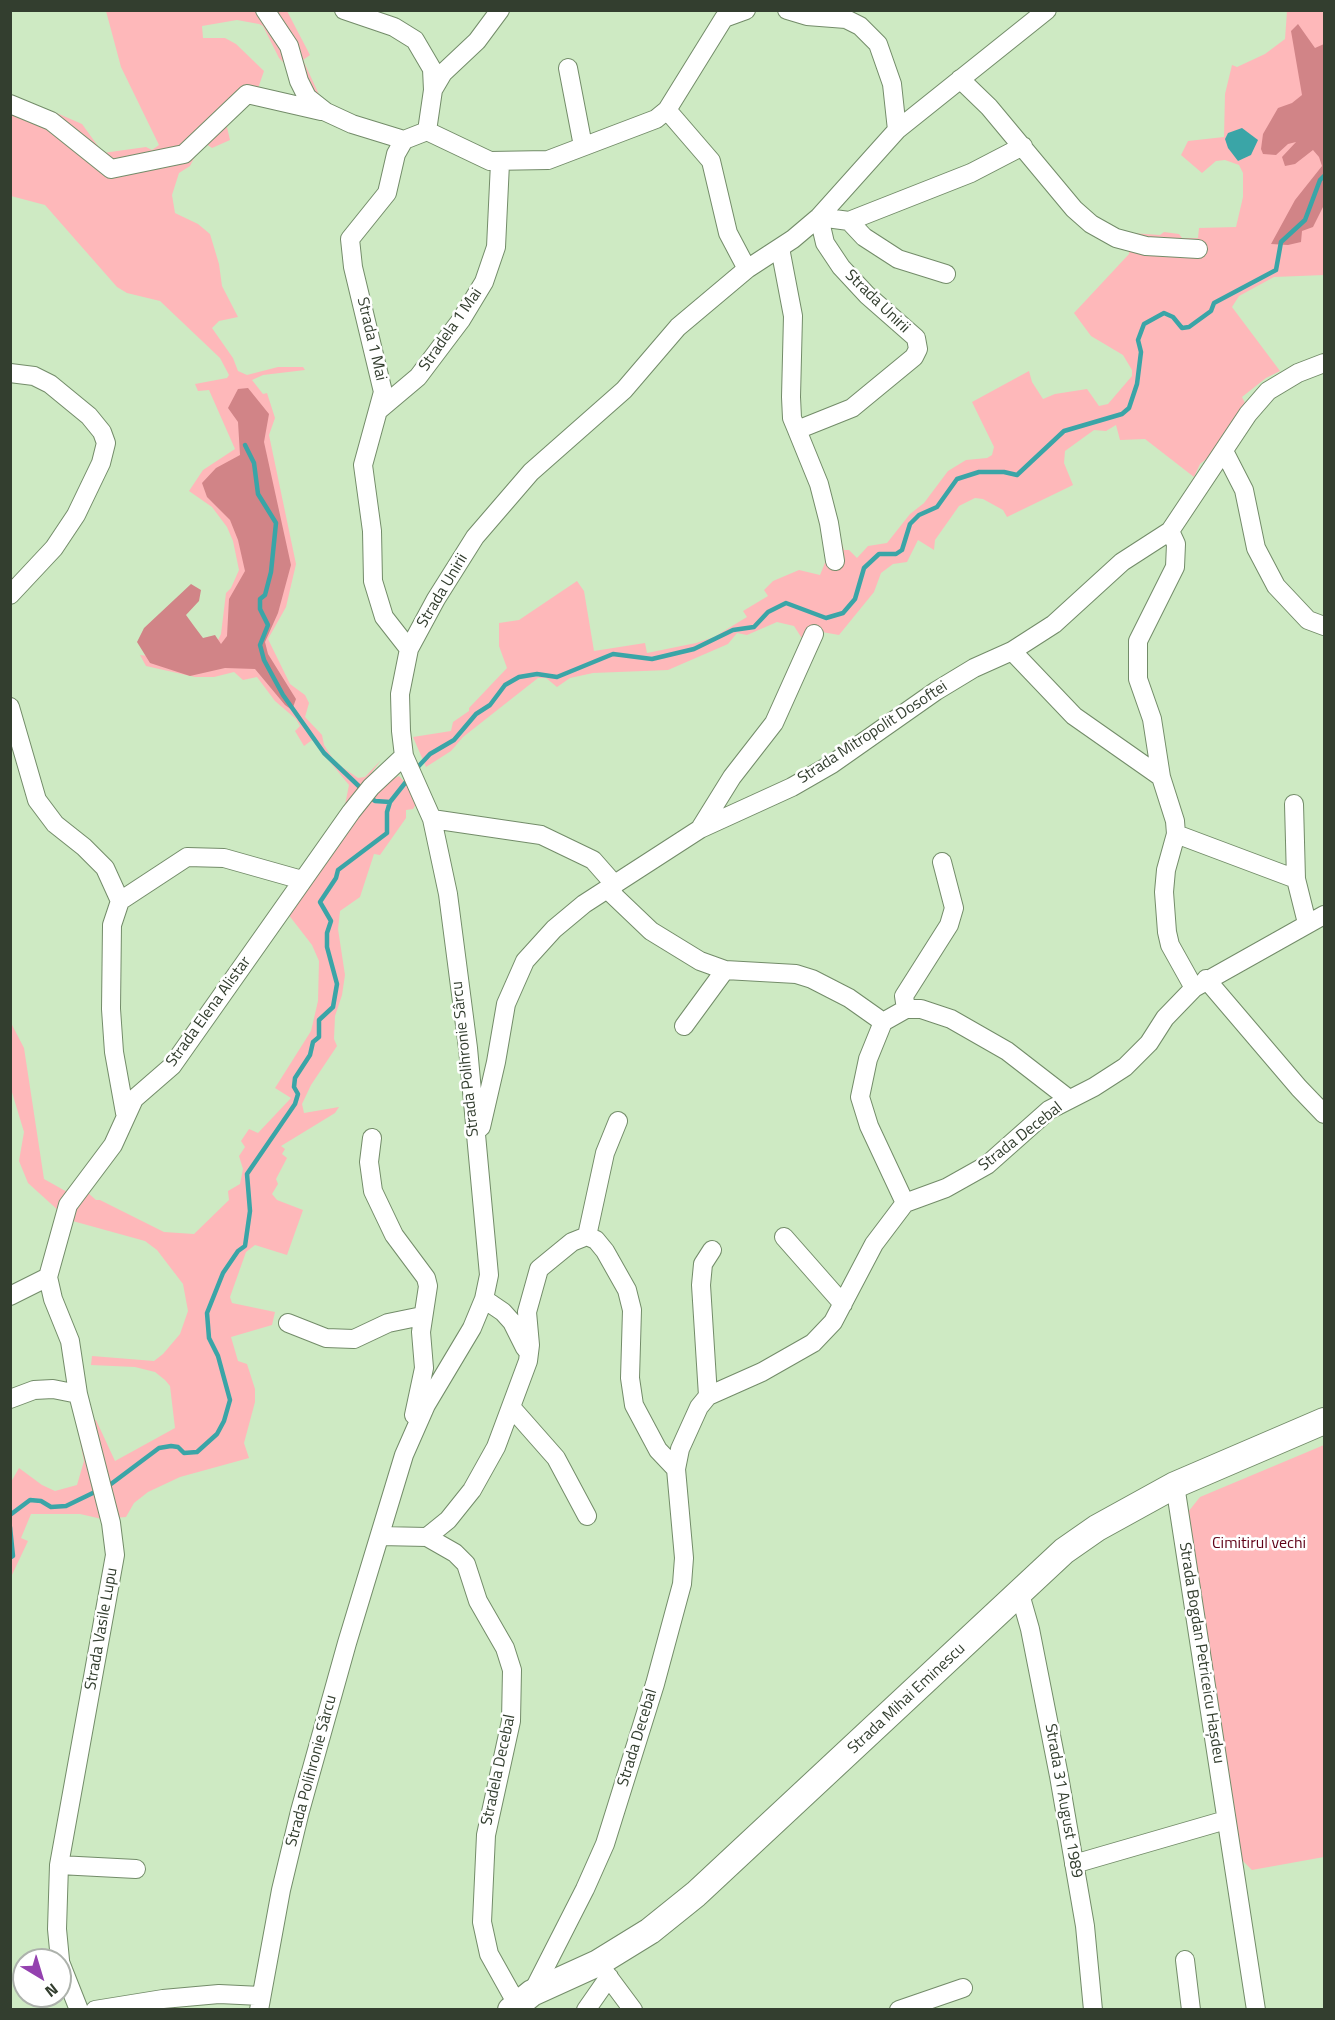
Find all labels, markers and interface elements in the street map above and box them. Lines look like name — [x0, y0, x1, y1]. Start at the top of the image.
street label: Strada Unirii — [841, 266, 913, 338]
street label: Stradela 1 Mai — [415, 285, 487, 375]
street label: Strada 1 Mai — [352, 295, 390, 383]
street label: Strada Unirii — [413, 551, 473, 631]
street label: Strada Mitropolit Dosoftei — [795, 677, 951, 789]
street label: Strada Elena Alistar — [163, 953, 255, 1071]
street label: Strada Polihronie Sârcu — [448, 980, 484, 1138]
street label: Strada Decebal — [975, 1098, 1067, 1176]
park label: Cimitirul vechi — [1212, 1534, 1306, 1554]
street label: Strada Bogdan Petriceicu Hașdeu — [1174, 1541, 1228, 1765]
street label: Strada Vasile Lupu — [82, 1566, 122, 1692]
street label: Strada Mihai Eminescu — [844, 1640, 970, 1758]
street label: Strada Decebal — [614, 1687, 662, 1789]
street label: Strada Polihronie Sârcu — [282, 1693, 342, 1849]
street label: Stradela Decebal — [478, 1713, 520, 1827]
street label: Strada 31 August 1989 — [1040, 1722, 1086, 1880]
north arrow — [12, 1948, 72, 2008]
text: N — [40, 1978, 64, 2003]

